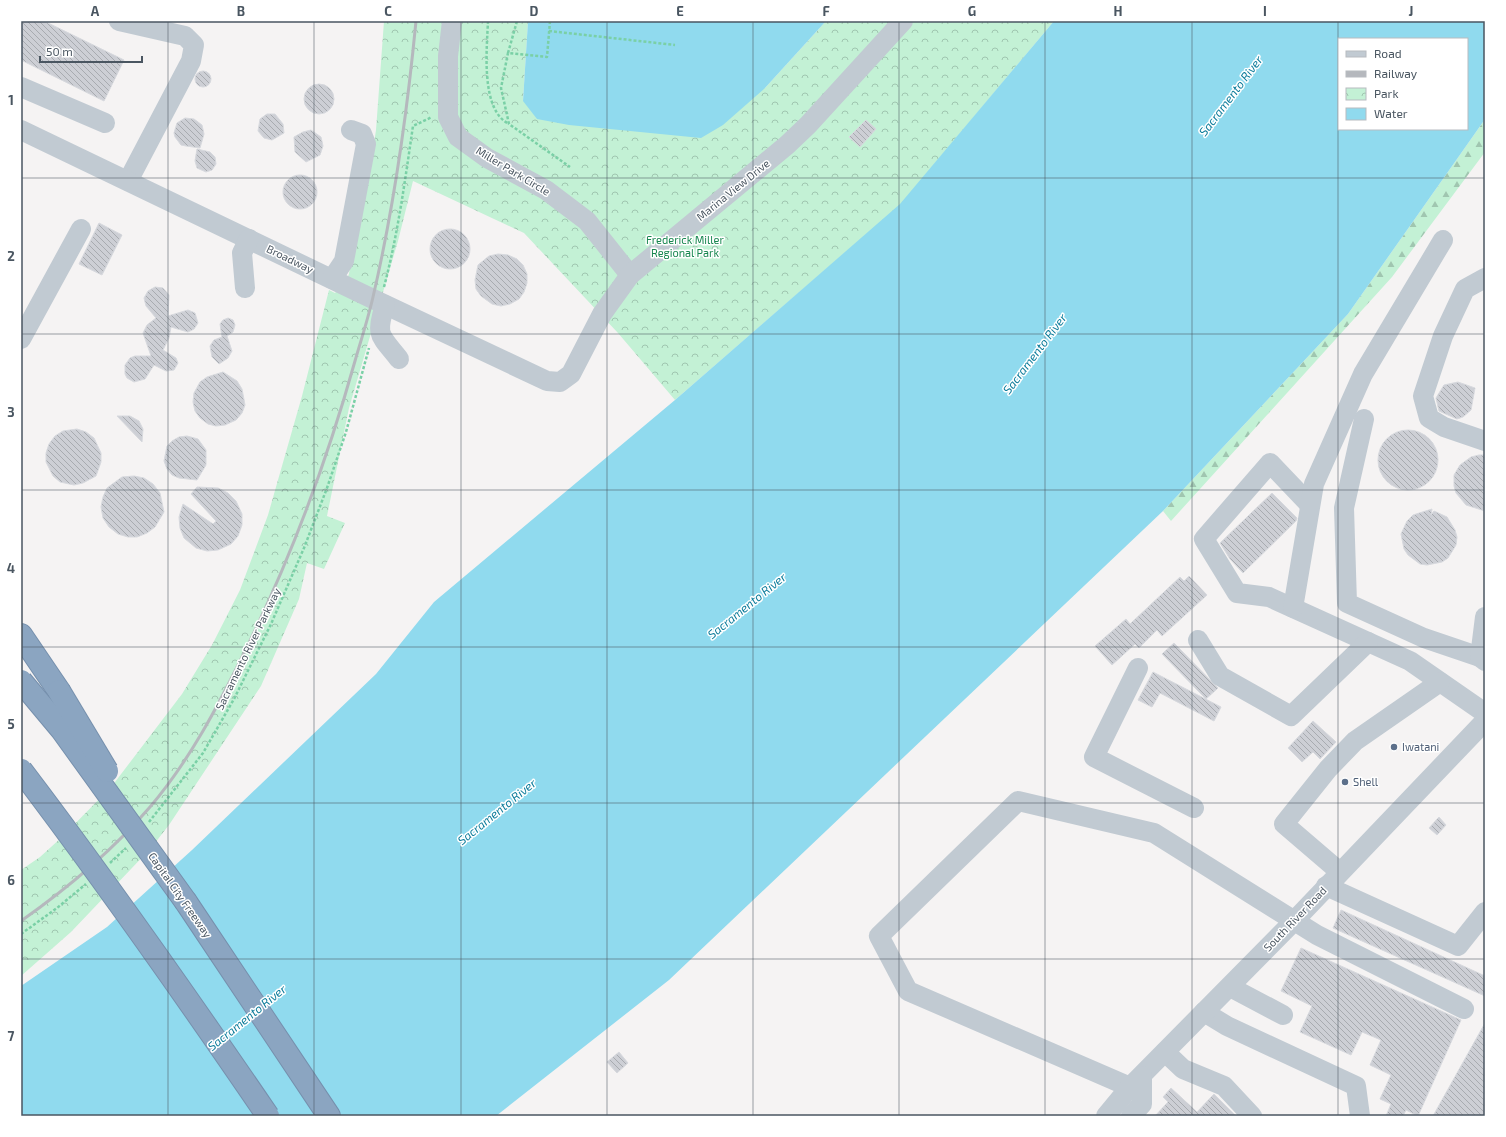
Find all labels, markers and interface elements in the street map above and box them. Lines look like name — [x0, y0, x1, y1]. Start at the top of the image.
text: A — [91, 3, 100, 19]
text: B — [237, 3, 245, 19]
text: C — [384, 3, 392, 19]
text: D — [530, 3, 539, 19]
text: E — [676, 3, 684, 19]
text: F — [822, 3, 830, 19]
text: G — [968, 3, 976, 19]
text: H — [1114, 3, 1123, 19]
text: I — [1263, 3, 1267, 19]
text: J — [1409, 3, 1413, 19]
scale bar — [40, 38, 142, 64]
legend — [1338, 38, 1468, 130]
text: 50 m — [46, 44, 73, 58]
text: Road — [1374, 46, 1402, 60]
water label: Sacramento River — [1196, 52, 1265, 138]
text: Railway — [1374, 66, 1418, 80]
text: Park — [1374, 86, 1399, 100]
text: 1 — [8, 92, 14, 108]
text: Water — [1374, 106, 1408, 120]
street label: Miller Park Circle — [474, 143, 553, 198]
street label: Marina View Drive — [694, 156, 772, 223]
park label: Frederick Miller Regional Park — [646, 233, 724, 259]
street label: Broadway — [265, 242, 316, 276]
text: 2 — [7, 248, 15, 264]
water label: Sacramento River — [1000, 310, 1069, 396]
text: 3 — [7, 404, 15, 420]
text: 4 — [7, 560, 15, 576]
water label: Sacramento River — [704, 569, 789, 641]
street label: Sacramento River Parkway — [212, 586, 283, 712]
text: 5 — [7, 716, 15, 732]
place label: Iwatani — [1402, 740, 1439, 753]
marker: Iwatani — [1389, 742, 1399, 752]
water label: Sacramento River — [454, 775, 539, 847]
place label: Shell — [1353, 775, 1379, 788]
marker: Shell — [1340, 777, 1350, 787]
street label: Capital City Freeway — [146, 850, 215, 940]
text: 6 — [7, 872, 15, 888]
street label: South River Road — [1260, 884, 1329, 954]
water label: Sacramento River — [204, 981, 289, 1053]
text: 7 — [8, 1028, 15, 1044]

